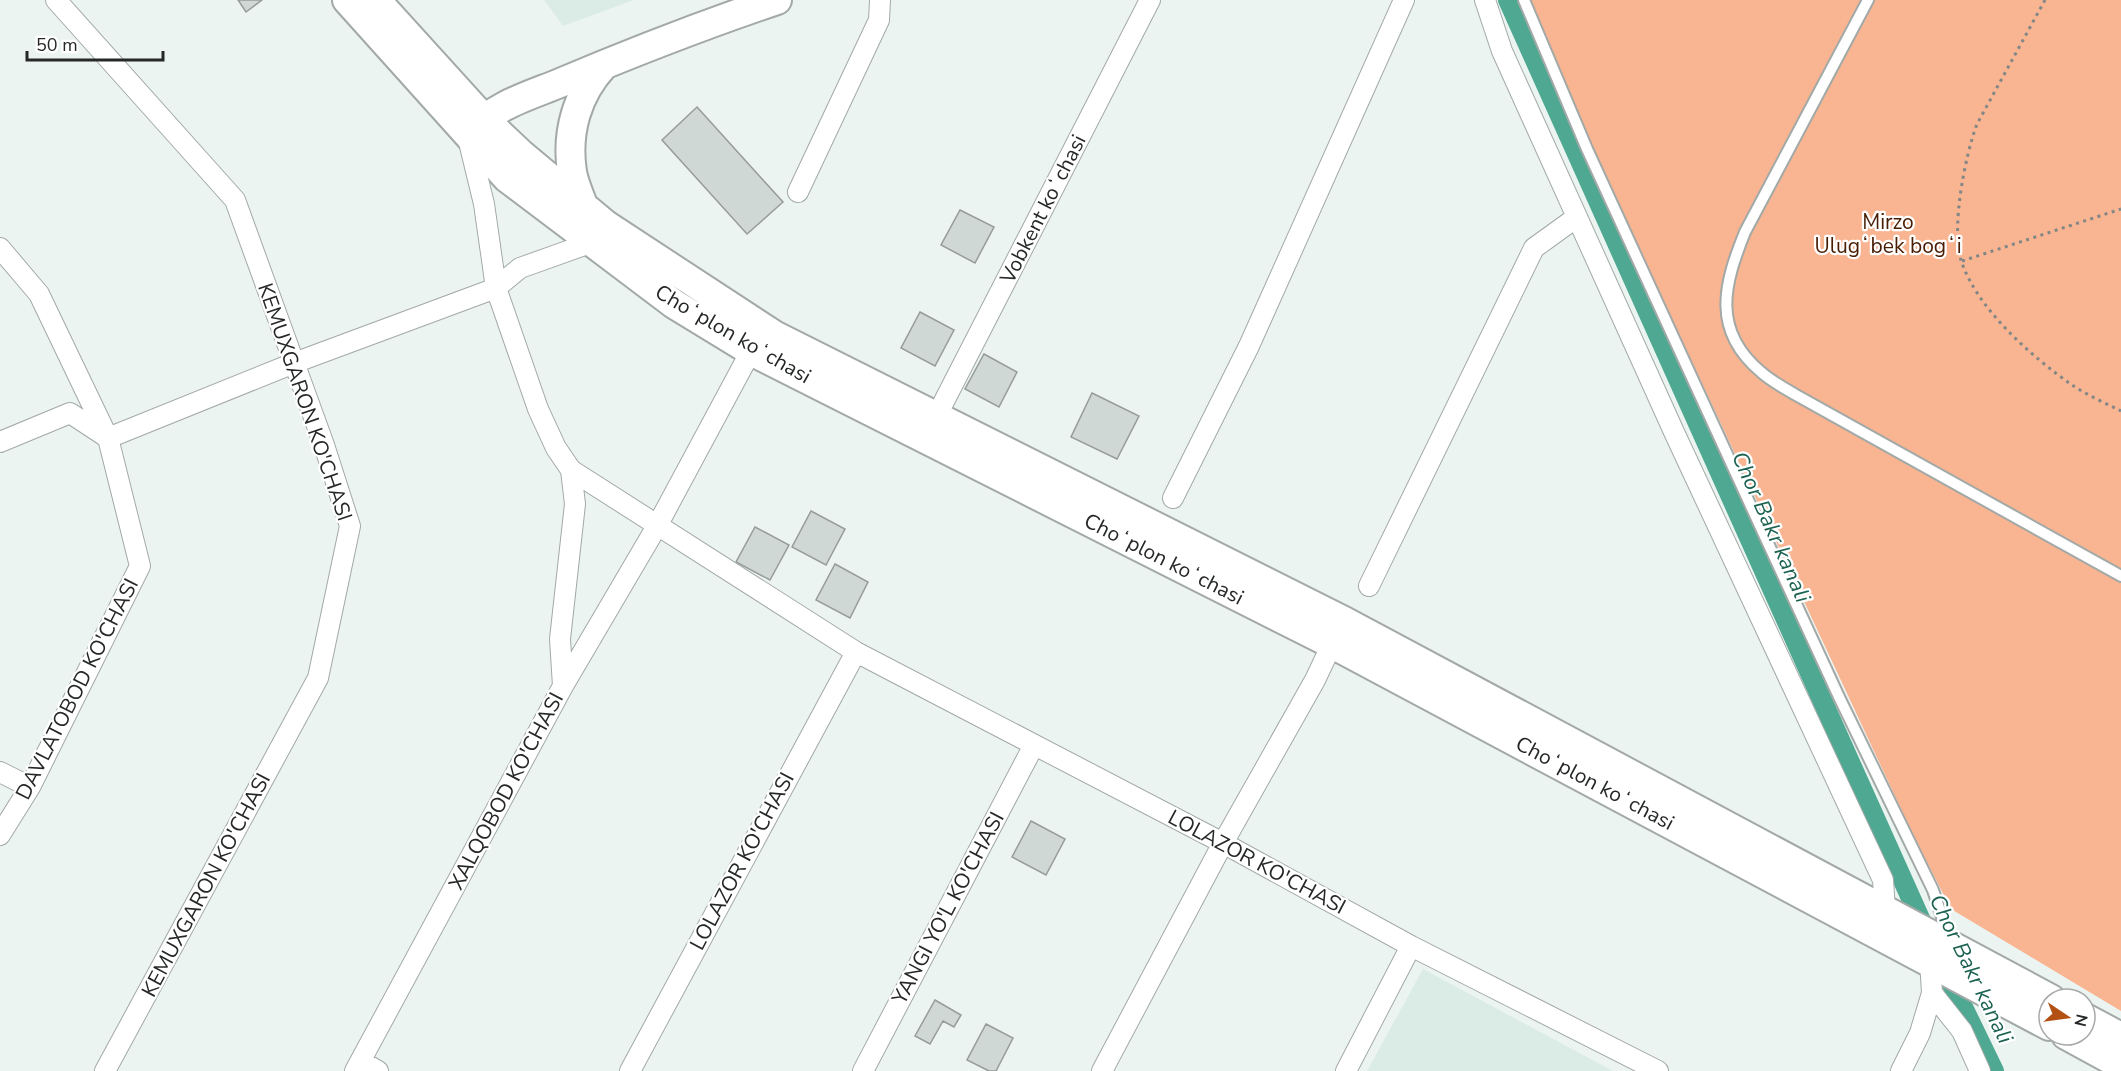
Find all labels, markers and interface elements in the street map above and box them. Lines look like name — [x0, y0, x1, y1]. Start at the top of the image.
scale bar — [27, 24, 164, 62]
text: 50 m — [36, 33, 78, 57]
street label: Vobkent koʻchasi — [993, 130, 1093, 289]
park label: Mirzo Ulugʻbek bogʻi — [1815, 208, 1962, 260]
street label: Choʻplon koʻchasi — [650, 278, 816, 390]
street label: KEMUXGARON KO'CHASI — [251, 279, 359, 525]
water label: Chor Bakr kanali — [1724, 447, 1818, 608]
street label: Choʻplon koʻchasi — [1079, 507, 1249, 611]
street label: DAVLATOBOD KO'CHASI — [9, 574, 145, 804]
street label: XALQOBOD KO'CHASI — [442, 687, 570, 895]
street label: Choʻplon koʻchasi — [1511, 729, 1679, 837]
street label: LOLAZOR KO'CHASI — [683, 767, 801, 955]
street label: KEMUXGARON KO'CHASI — [135, 768, 277, 1002]
street label: LOLAZOR KO'CHASI — [1163, 803, 1351, 921]
street label: YANGI YO'L KO'CHASI — [885, 807, 1011, 1010]
water label: Chor Bakr kanali — [1922, 889, 2020, 1049]
north arrow — [2037, 987, 2097, 1047]
text: N — [2069, 1012, 2093, 1028]

